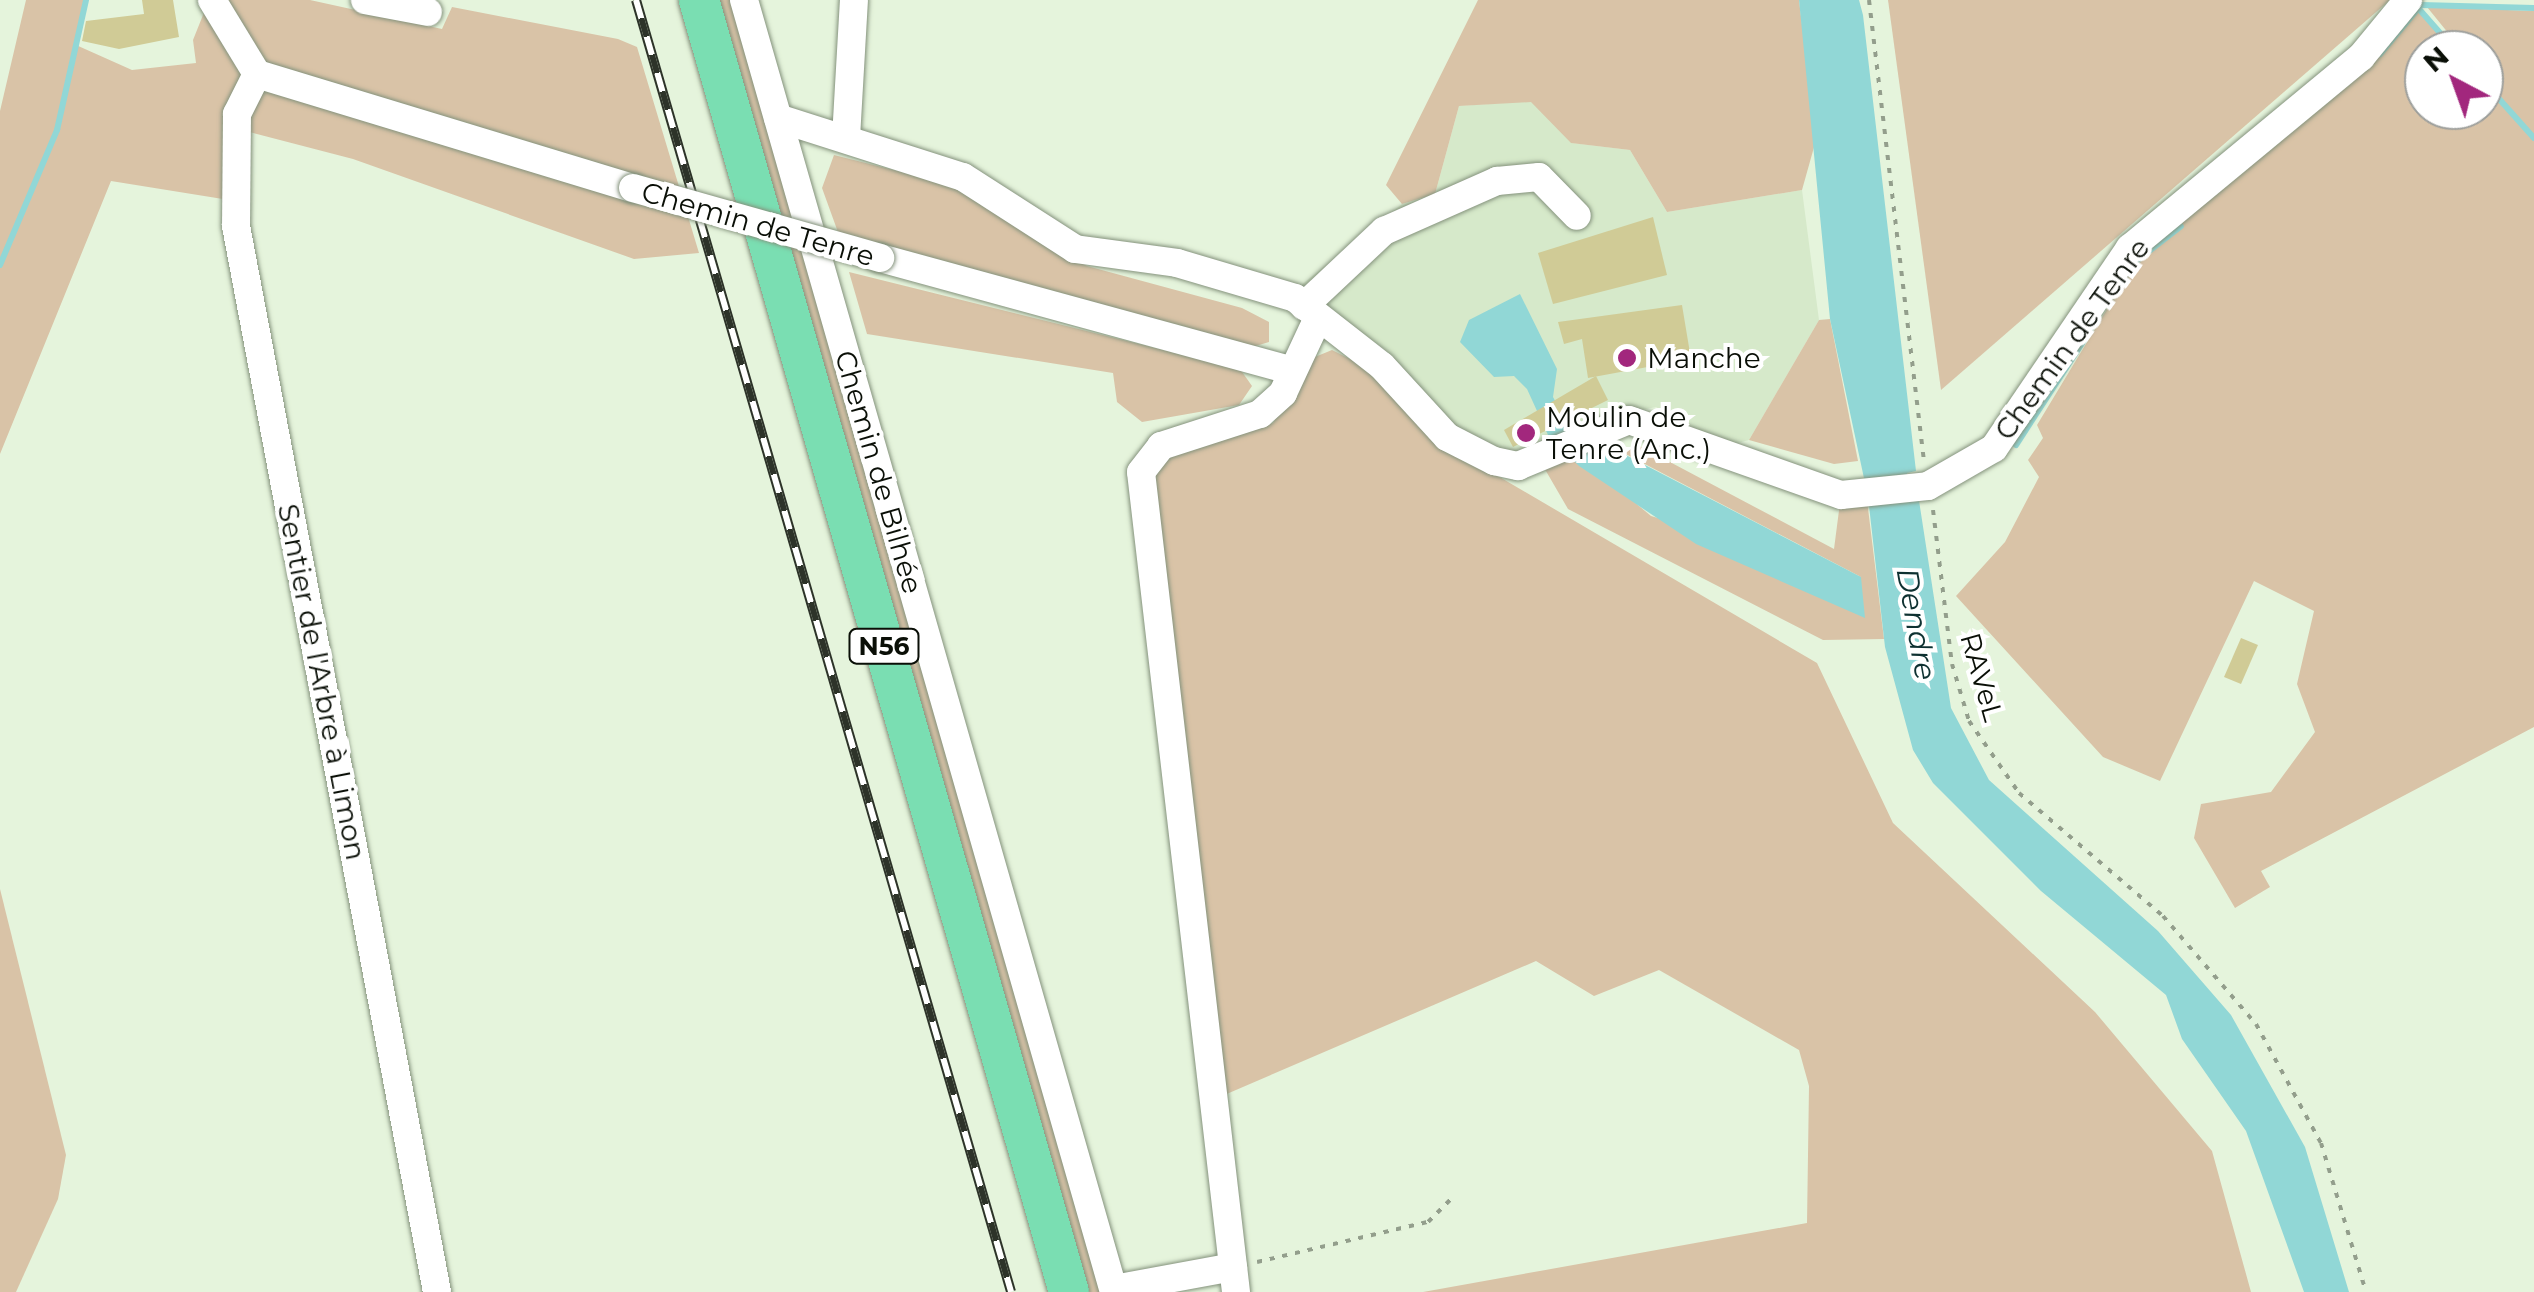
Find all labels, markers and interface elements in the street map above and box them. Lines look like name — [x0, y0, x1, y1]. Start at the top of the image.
north arrow — [2404, 30, 2504, 130]
text: N — [2416, 39, 2455, 79]
street label: Chemin de Tenre — [638, 175, 878, 273]
street label: Chemin de Tenre — [1988, 232, 2156, 446]
place label: Manche — [1647, 341, 1761, 375]
street label: Chemin de Bilhée — [828, 347, 930, 597]
marker: Manche — [1616, 347, 1638, 369]
place label: Moulin de Tenre (Anc.) — [1546, 400, 1711, 466]
marker: Moulin de Tenre (Anc.) — [1515, 422, 1537, 444]
street label: Sentier de l'Arbre à Limon — [271, 501, 373, 863]
water label: Dendre — [1888, 565, 1944, 683]
road number: N56 — [846, 626, 922, 666]
street label: RAVeL — [1953, 629, 2011, 725]

